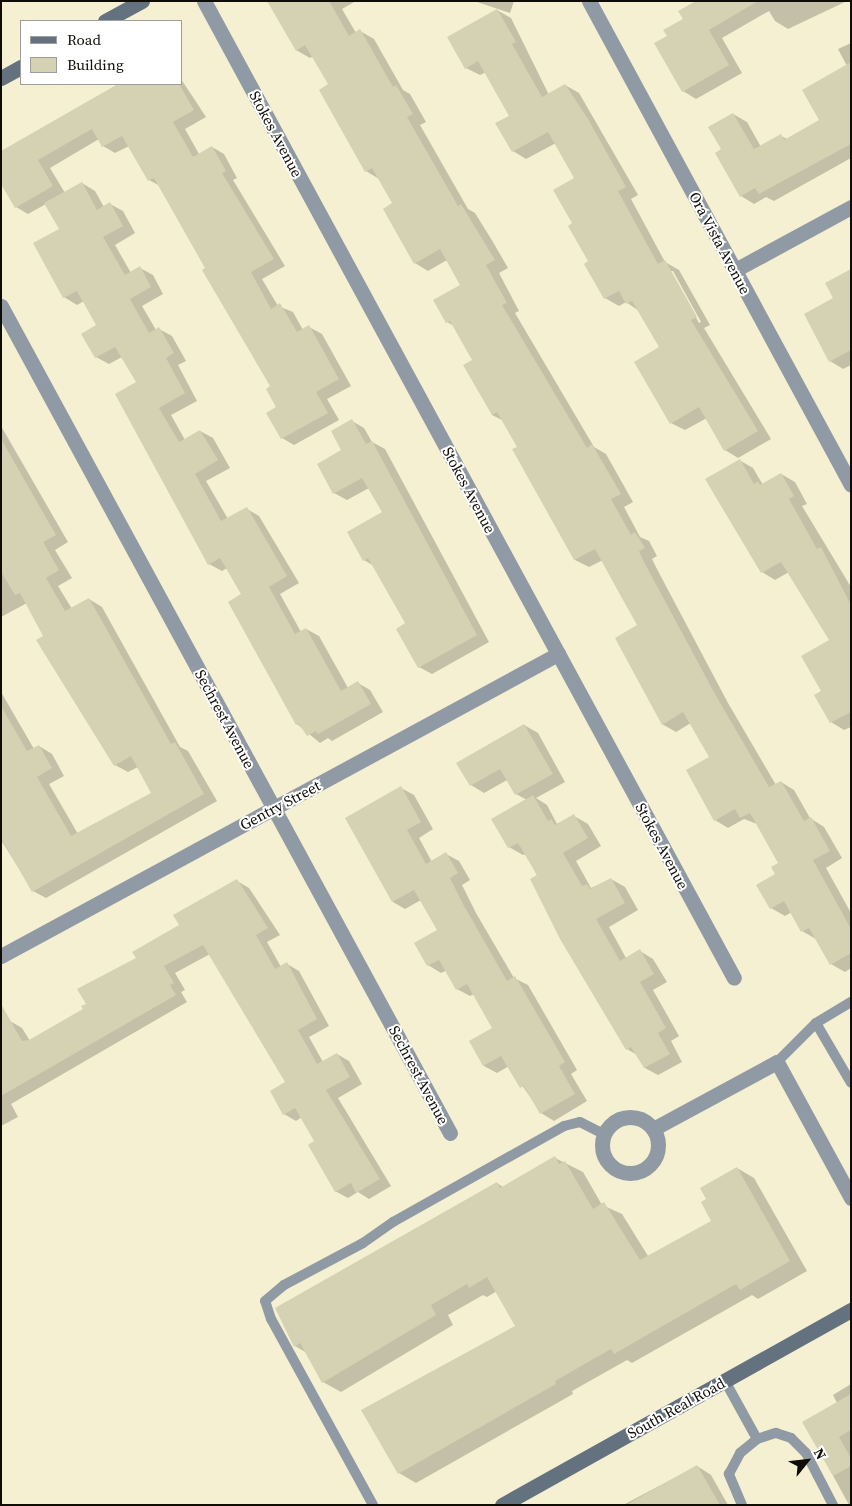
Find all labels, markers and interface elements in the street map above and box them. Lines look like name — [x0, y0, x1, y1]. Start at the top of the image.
legend — [20, 20, 182, 85]
text: Road — [67, 29, 101, 50]
text: Building — [67, 54, 124, 75]
street label: Stokes Avenue — [246, 88, 306, 180]
street label: Ora Vista Avenue — [685, 189, 755, 297]
street label: Stokes Avenue — [439, 444, 499, 536]
street label: Sechrest Avenue — [191, 666, 259, 772]
street label: Gentry Street — [237, 776, 323, 834]
street label: Stokes Avenue — [632, 800, 692, 892]
street label: Sechrest Avenue — [385, 1022, 453, 1128]
street label: South Real Road — [624, 1374, 728, 1442]
north arrow — [782, 1436, 832, 1486]
text: N — [809, 1444, 831, 1463]

